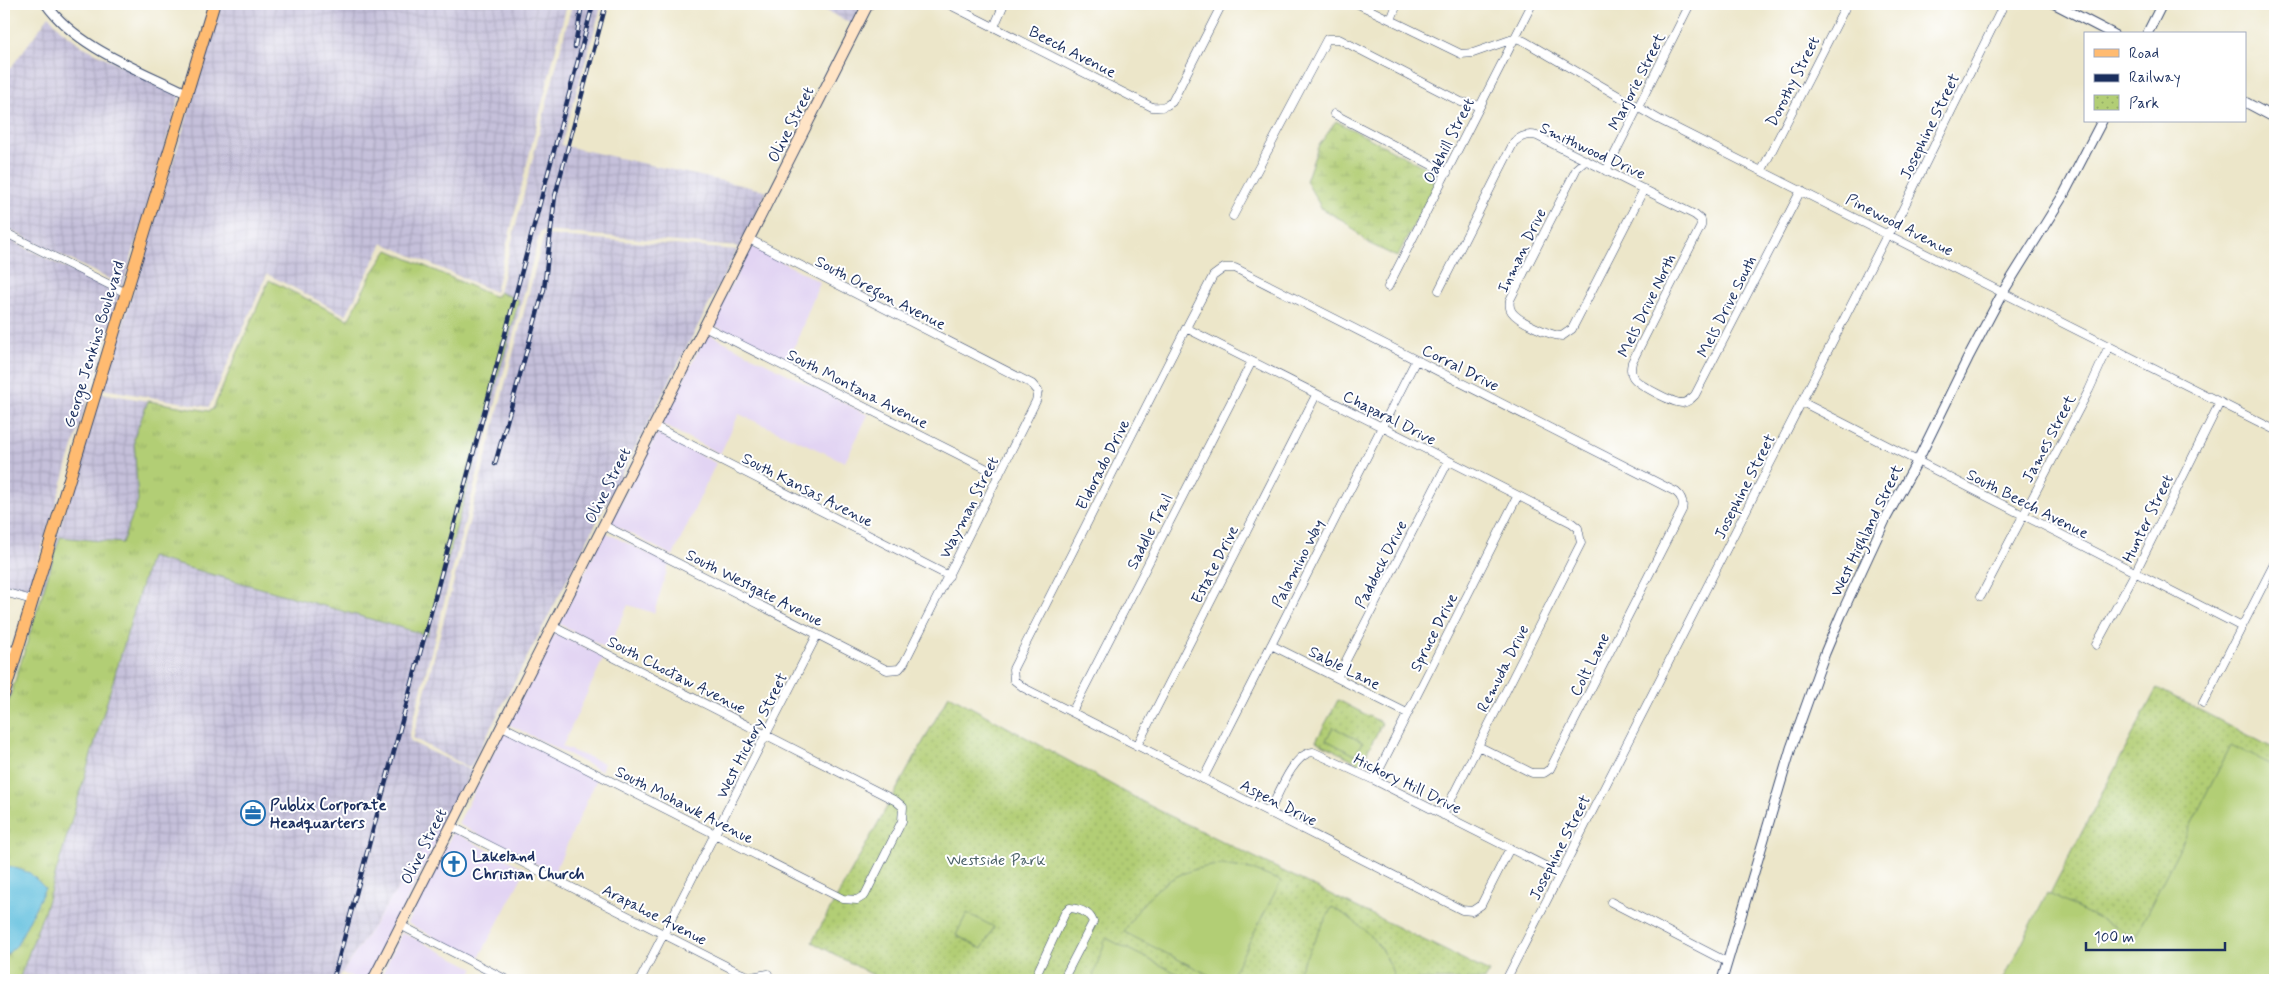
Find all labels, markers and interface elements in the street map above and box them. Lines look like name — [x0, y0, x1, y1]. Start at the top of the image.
street label: Beech Avenue — [1025, 21, 1120, 83]
street label: Marjorie Street — [1604, 29, 1671, 134]
legend — [2084, 32, 2246, 122]
street label: Dorothy Street — [1762, 33, 1825, 131]
text: Road — [2129, 44, 2159, 64]
text: Railway — [2129, 68, 2181, 88]
street label: Josephine Street — [1896, 70, 1965, 183]
street label: Olive Street — [763, 83, 819, 166]
street label: Oakhill Street — [1419, 94, 1480, 187]
text: Park — [2129, 94, 2159, 114]
street label: Smithwood Drive — [1536, 118, 1649, 185]
street label: Pinewood Avenue — [1842, 189, 1957, 262]
street label: Inman Drive — [1493, 205, 1552, 296]
street label: South Oregon Avenue — [811, 251, 949, 336]
street label: Mels Drive North — [1613, 251, 1681, 361]
street label: Mels Drive South — [1693, 252, 1762, 361]
street label: George Jenkins Boulevard — [59, 258, 131, 431]
street label: Corral Drive — [1418, 340, 1503, 397]
street label: South Montana Avenue — [783, 345, 932, 434]
street label: Chaparal Drive — [1339, 386, 1440, 451]
street label: James Street — [2017, 391, 2082, 486]
street label: Eldorado Drive — [1071, 415, 1135, 514]
street label: Josephine Street — [1710, 430, 1781, 543]
street label: Olive Street — [580, 444, 636, 527]
street label: South Kansas Avenue — [738, 448, 877, 533]
street label: Wayman Street — [935, 453, 1004, 562]
street label: West Highland Street — [1826, 460, 1910, 601]
street label: South Beech Avenue — [1963, 464, 2092, 544]
street label: Hunter Street — [2118, 471, 2179, 566]
street label: Saddle Trail — [1122, 490, 1178, 573]
street label: Palamino Way — [1267, 516, 1330, 611]
street label: Paddock Drive — [1350, 517, 1413, 612]
street label: Estate Drive — [1187, 522, 1244, 607]
street label: South Westgate Avenue — [682, 545, 827, 632]
street label: Spruce Drive — [1406, 590, 1463, 676]
street label: Remuda Drive — [1472, 621, 1534, 716]
street label: Colt Lane — [1565, 629, 1615, 700]
street label: South Choctaw Avenue — [604, 631, 749, 719]
street label: Sable Lane — [1305, 641, 1384, 695]
street label: West Hickory Street — [712, 669, 793, 802]
street label: Hickory Hill Drive — [1350, 749, 1465, 820]
street label: South Mohawk Avenue — [612, 761, 757, 850]
street label: Aspen Drive — [1236, 775, 1320, 832]
street label: Josephine Street — [1525, 791, 1596, 904]
place label: Publix Corporate Headquarters — [270, 795, 387, 834]
office icon: Publix Corporate Headquarters — [240, 800, 266, 826]
street label: Olive Street — [396, 805, 452, 888]
place label: Lakeland Christian Church — [472, 846, 585, 885]
park label: Westside Park — [947, 850, 1046, 871]
church icon: Lakeland Christian Church — [441, 851, 467, 877]
street label: Arapahoe Avenue — [598, 880, 710, 951]
scale bar — [2086, 919, 2225, 951]
text: 100 m — [2094, 928, 2134, 948]

